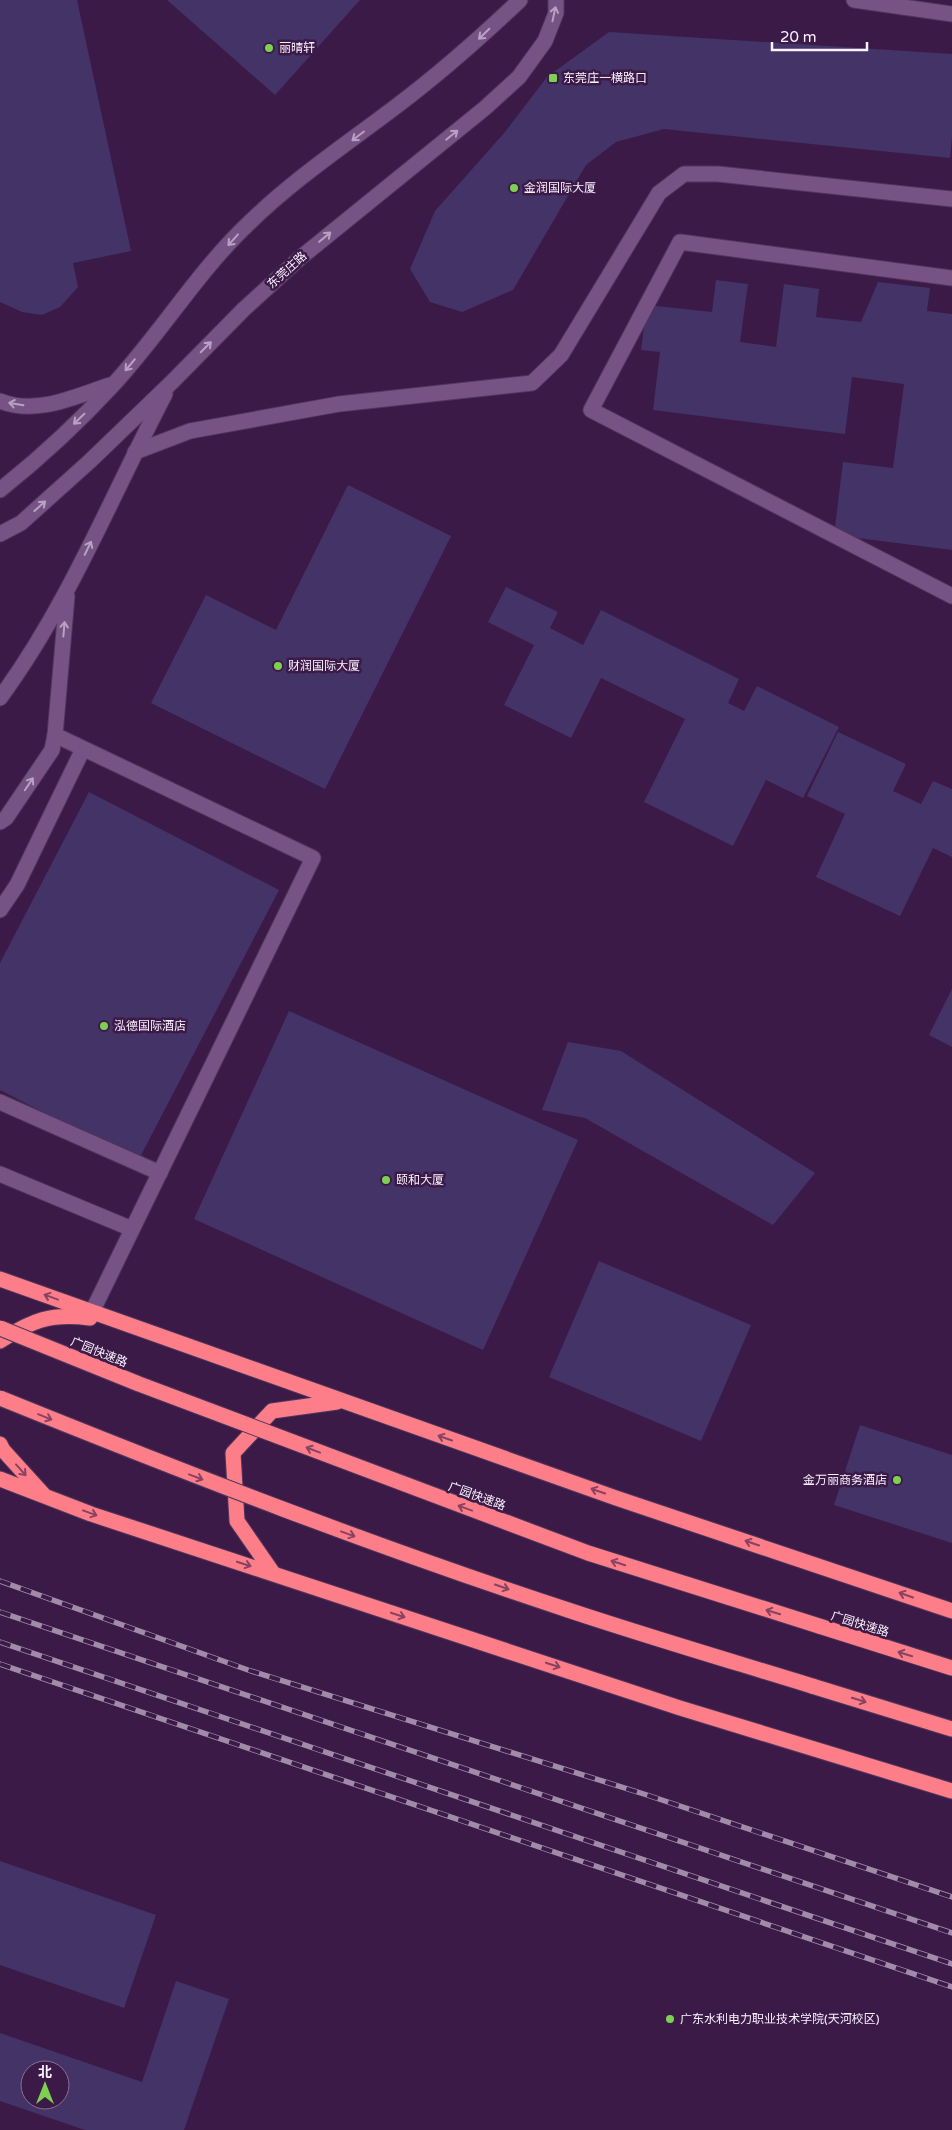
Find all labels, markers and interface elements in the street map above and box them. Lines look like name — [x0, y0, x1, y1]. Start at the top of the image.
one-way arrow — [550, 6, 560, 22]
scale bar — [772, 20, 867, 52]
one-way arrow — [478, 28, 491, 40]
text: 20 m — [780, 28, 817, 46]
place label: 丽晴轩 — [279, 41, 315, 55]
marker: 丽晴轩 — [263, 42, 275, 54]
place label: 东莞庄一横路口 — [563, 71, 647, 85]
marker: 东莞庄一横路口 — [547, 72, 559, 84]
one-way arrow — [445, 129, 458, 140]
one-way arrow — [352, 130, 365, 141]
place label: 金润国际大厦 — [524, 181, 596, 195]
marker: 金润国际大厦 — [508, 182, 520, 194]
one-way arrow — [318, 231, 331, 242]
one-way arrow — [228, 233, 239, 246]
street label: 东莞庄路 — [264, 249, 310, 291]
one-way arrow — [200, 341, 212, 354]
one-way arrow — [124, 358, 135, 371]
one-way arrow — [8, 399, 24, 409]
one-way arrow — [74, 412, 86, 424]
one-way arrow — [33, 500, 46, 512]
one-way arrow — [84, 541, 93, 556]
one-way arrow — [59, 621, 69, 637]
place label: 财润国际大厦 — [288, 659, 360, 673]
marker: 财润国际大厦 — [272, 660, 284, 672]
one-way arrow — [24, 777, 34, 791]
place label: 泓德国际酒店 — [114, 1019, 186, 1033]
marker: 泓德国际酒店 — [98, 1020, 110, 1032]
place label: 颐和大厦 — [396, 1173, 444, 1187]
marker: 颐和大厦 — [380, 1174, 392, 1186]
one-way arrow — [44, 1292, 59, 1301]
street label: 广园快速路 — [69, 1334, 129, 1370]
one-way arrow — [37, 1412, 52, 1422]
one-way arrow — [437, 1433, 453, 1442]
one-way arrow — [306, 1445, 321, 1454]
one-way arrow — [15, 1464, 27, 1477]
one-way arrow — [188, 1472, 203, 1482]
place label: 金万丽商务酒店 — [803, 1473, 887, 1487]
marker: 金万丽商务酒店 — [891, 1474, 903, 1486]
street label: 广园快速路 — [446, 1479, 508, 1513]
one-way arrow — [590, 1486, 606, 1496]
one-way arrow — [458, 1503, 473, 1512]
one-way arrow — [82, 1509, 97, 1518]
one-way arrow — [340, 1530, 356, 1539]
one-way arrow — [744, 1538, 760, 1548]
one-way arrow — [611, 1558, 626, 1567]
one-way arrow — [236, 1559, 252, 1569]
one-way arrow — [493, 1583, 509, 1593]
one-way arrow — [898, 1590, 914, 1600]
one-way arrow — [766, 1607, 781, 1616]
street label: 广园快速路 — [829, 1609, 891, 1639]
one-way arrow — [390, 1610, 406, 1620]
one-way arrow — [898, 1648, 914, 1658]
one-way arrow — [544, 1661, 560, 1671]
one-way arrow — [850, 1696, 866, 1706]
place label: 广东水利电力职业技术学院(天河校区) — [680, 2012, 880, 2026]
marker: 广东水利电力职业技术学院(天河校区) — [664, 2013, 676, 2025]
north arrow — [20, 2060, 70, 2110]
text: 北 — [38, 2064, 52, 2081]

